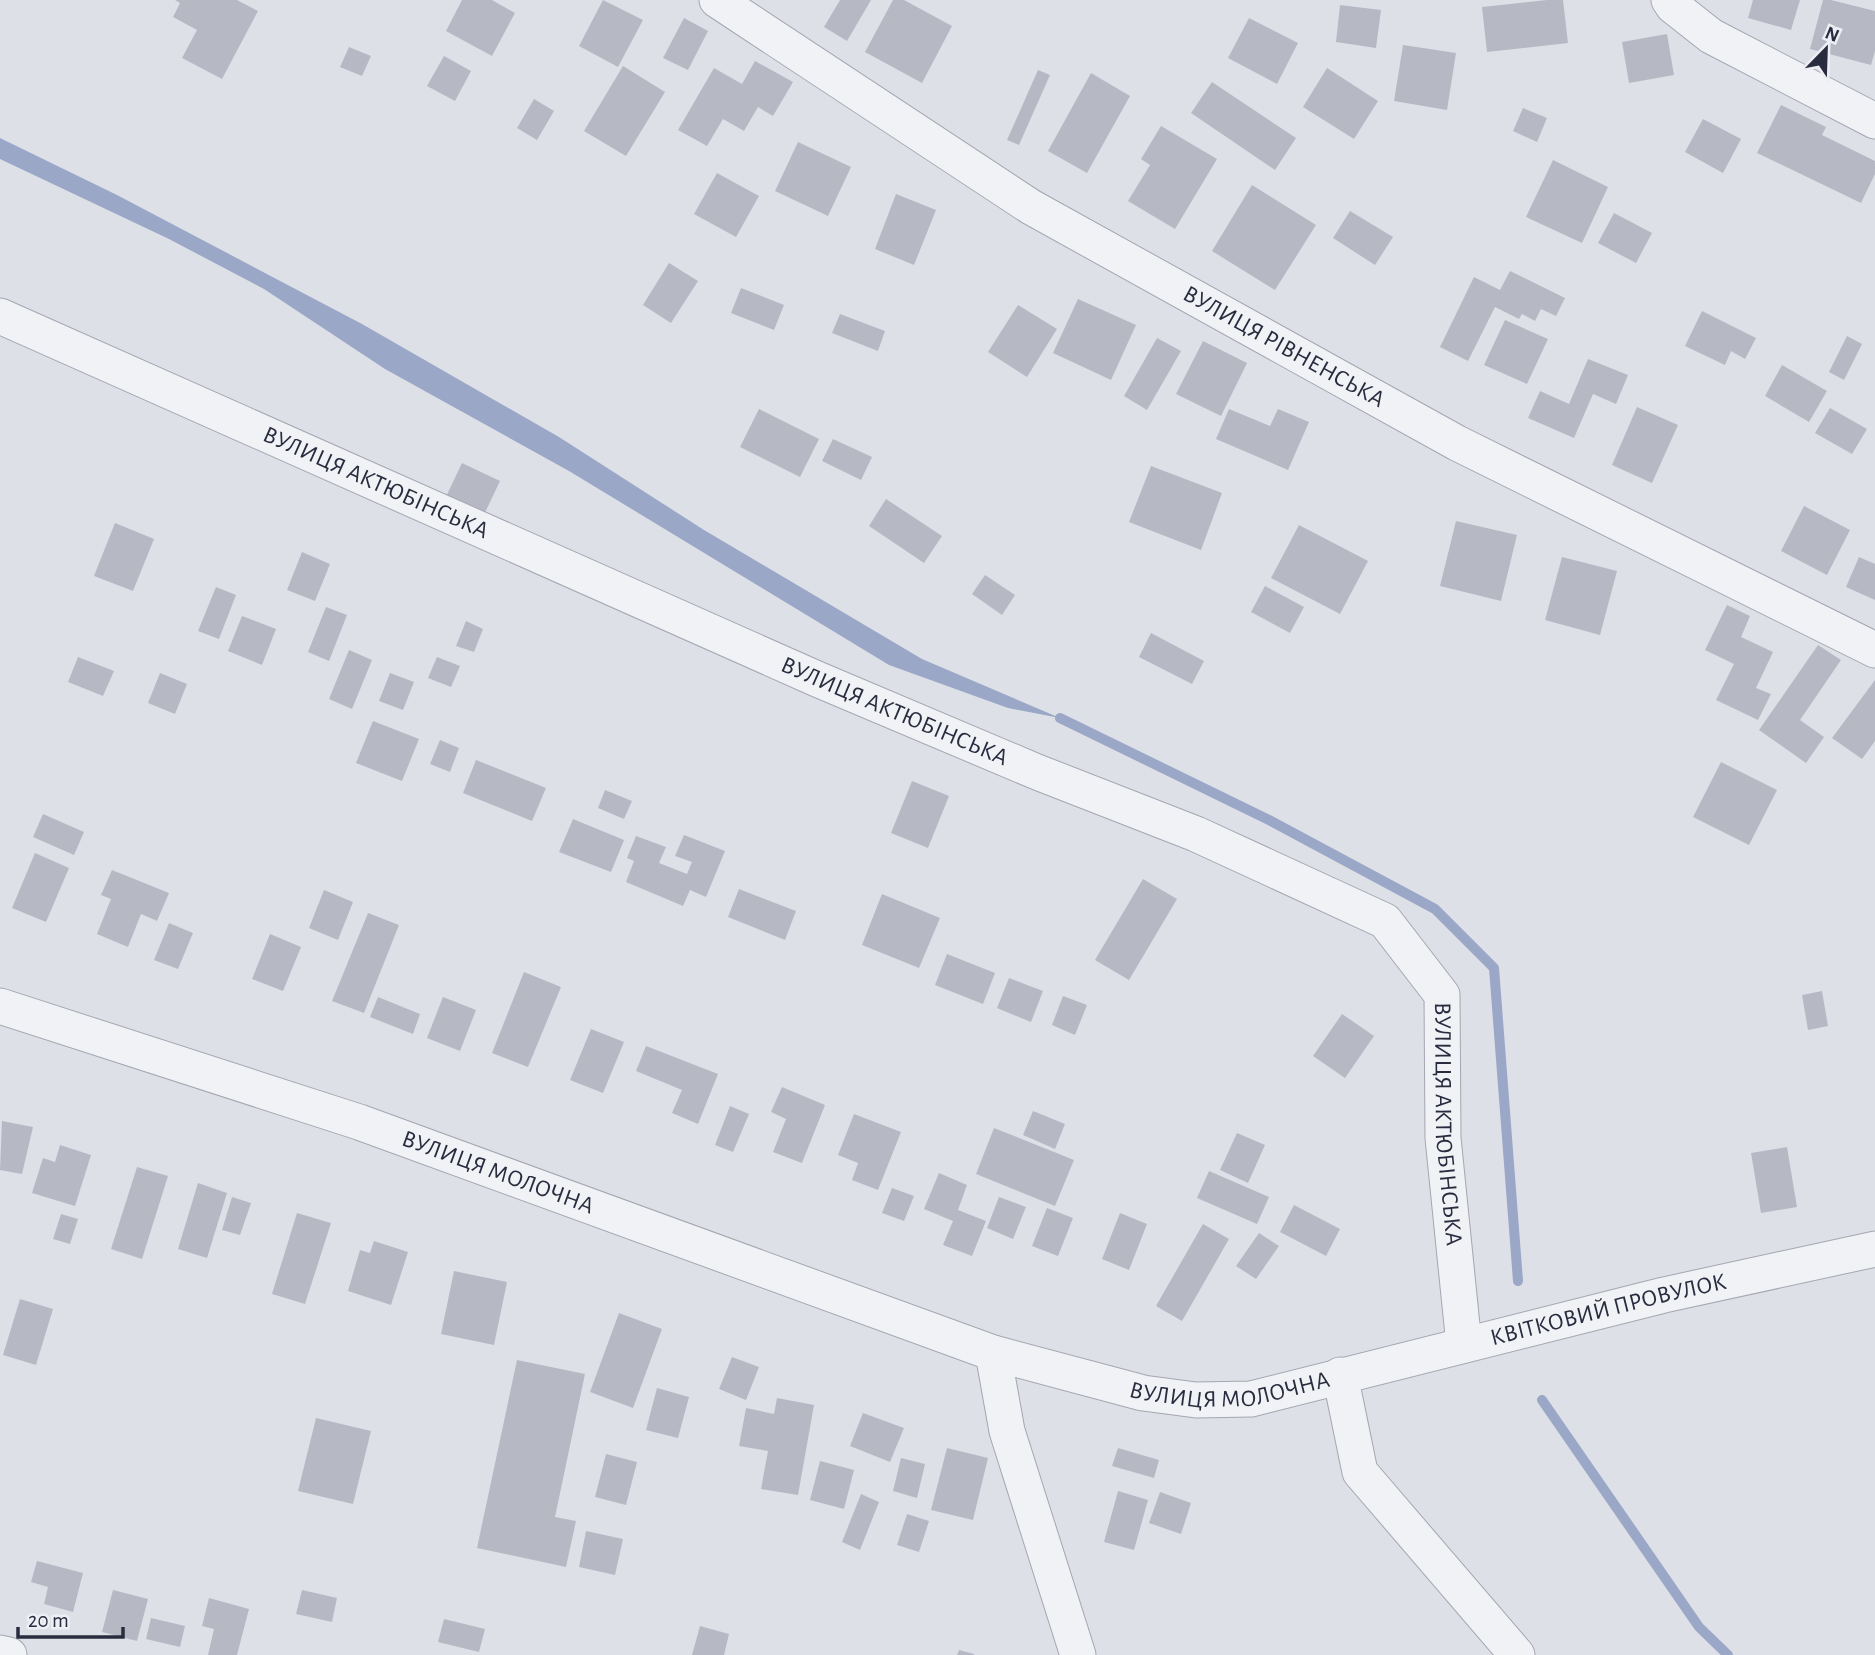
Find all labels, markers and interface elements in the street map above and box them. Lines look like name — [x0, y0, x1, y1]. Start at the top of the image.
north arrow — [1791, 14, 1861, 84]
text: N — [1822, 23, 1842, 46]
street label: ВУЛИЦЯ РІВНЕНСЬКА — [1179, 282, 1389, 412]
street label: ВУЛИЦЯ АКТЮБІНСЬКА — [259, 422, 492, 543]
street label: ВУЛИЦЯ АКТЮБІНСЬКА — [777, 653, 1011, 770]
street label: ВУЛИЦЯ АКТЮБІНСЬКА — [1430, 1002, 1466, 1247]
street label: ВУЛИЦЯ МОЛОЧНА — [398, 1127, 597, 1219]
street label: КВІТКОВИЙ ПРОВУЛОК — [1488, 1270, 1728, 1350]
street label: ВУЛИЦЯ МОЛОЧНА — [1127, 1368, 1332, 1413]
scale bar — [18, 1596, 122, 1640]
text: 20 m — [28, 1610, 69, 1631]

